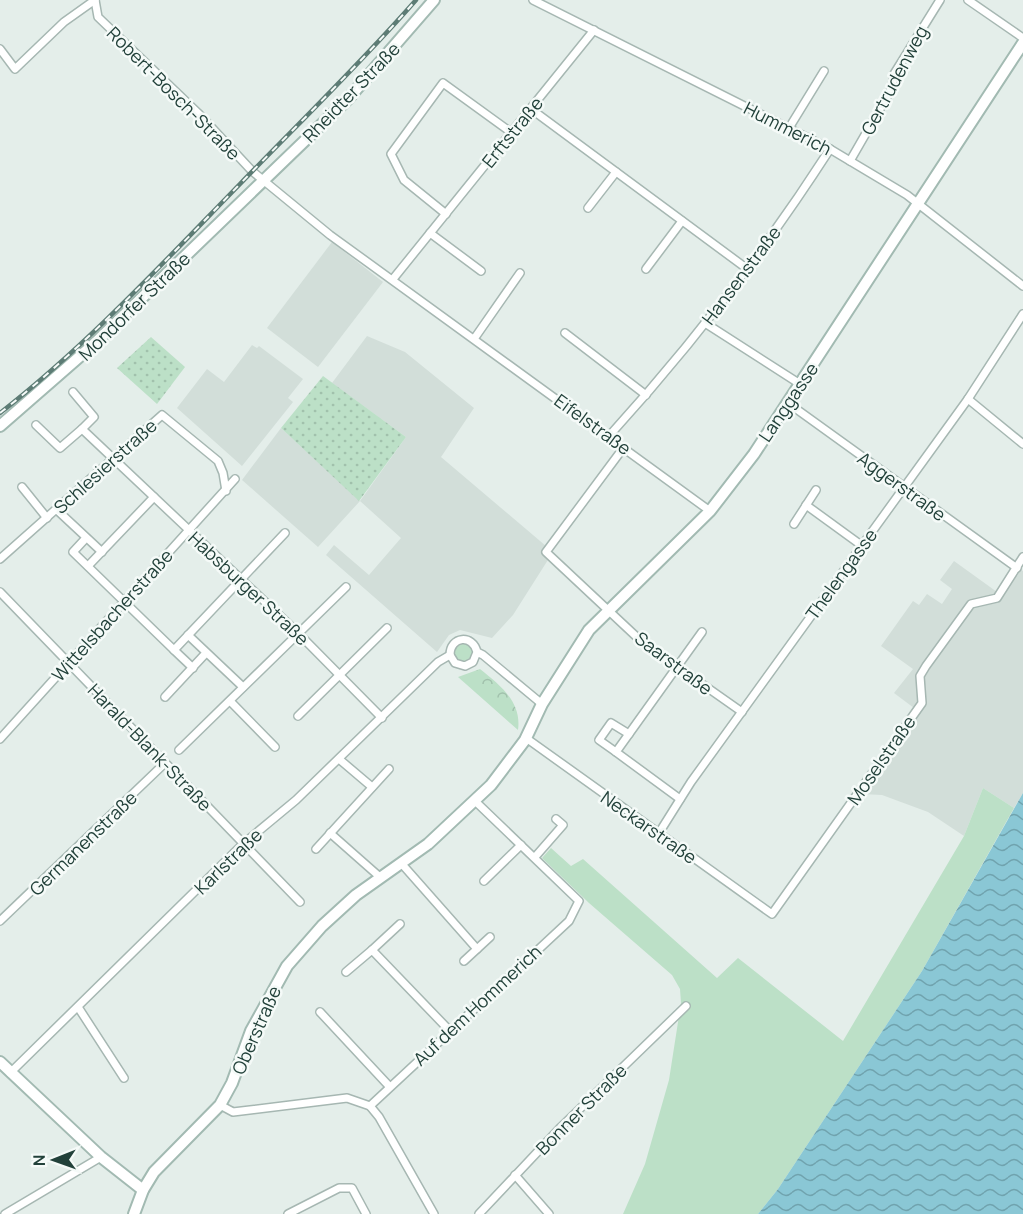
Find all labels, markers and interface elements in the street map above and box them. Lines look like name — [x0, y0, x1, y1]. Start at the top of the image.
street label: Robert-Bosch-Straße — [102, 21, 246, 165]
street label: Gertrudenweg — [855, 21, 933, 139]
street label: Rheidter Straße — [297, 37, 405, 147]
street label: Erftstraße — [476, 92, 548, 172]
street label: Hummerich — [740, 96, 836, 160]
street label: Hansenstraße — [696, 221, 786, 329]
street label: Mondorfer Straße — [73, 246, 195, 366]
street label: Langgasse — [753, 358, 823, 446]
street label: Eifelstraße — [550, 388, 636, 460]
street label: Schlesierstraße — [48, 413, 162, 519]
street label: Aggerstraße — [853, 446, 951, 526]
street label: Thelengasse — [800, 524, 882, 624]
street label: Habsburger Straße — [183, 526, 315, 650]
street label: Wittelsbacherstraße — [46, 544, 178, 686]
street label: Saarstraße — [630, 626, 718, 700]
street label: Harald-Blank-Straße — [83, 678, 217, 816]
street label: Moselstraße — [841, 711, 921, 809]
street label: Neckarstraße — [596, 785, 702, 869]
street label: Germanenstraße — [24, 786, 142, 900]
street label: Karlstraße — [189, 823, 267, 899]
street label: Auf dem Hommerich — [408, 939, 546, 1071]
street label: Oberstraße — [226, 982, 286, 1078]
street label: Bonner Straße — [530, 1058, 632, 1160]
north arrow — [24, 1130, 84, 1190]
text: N — [28, 1154, 50, 1166]

